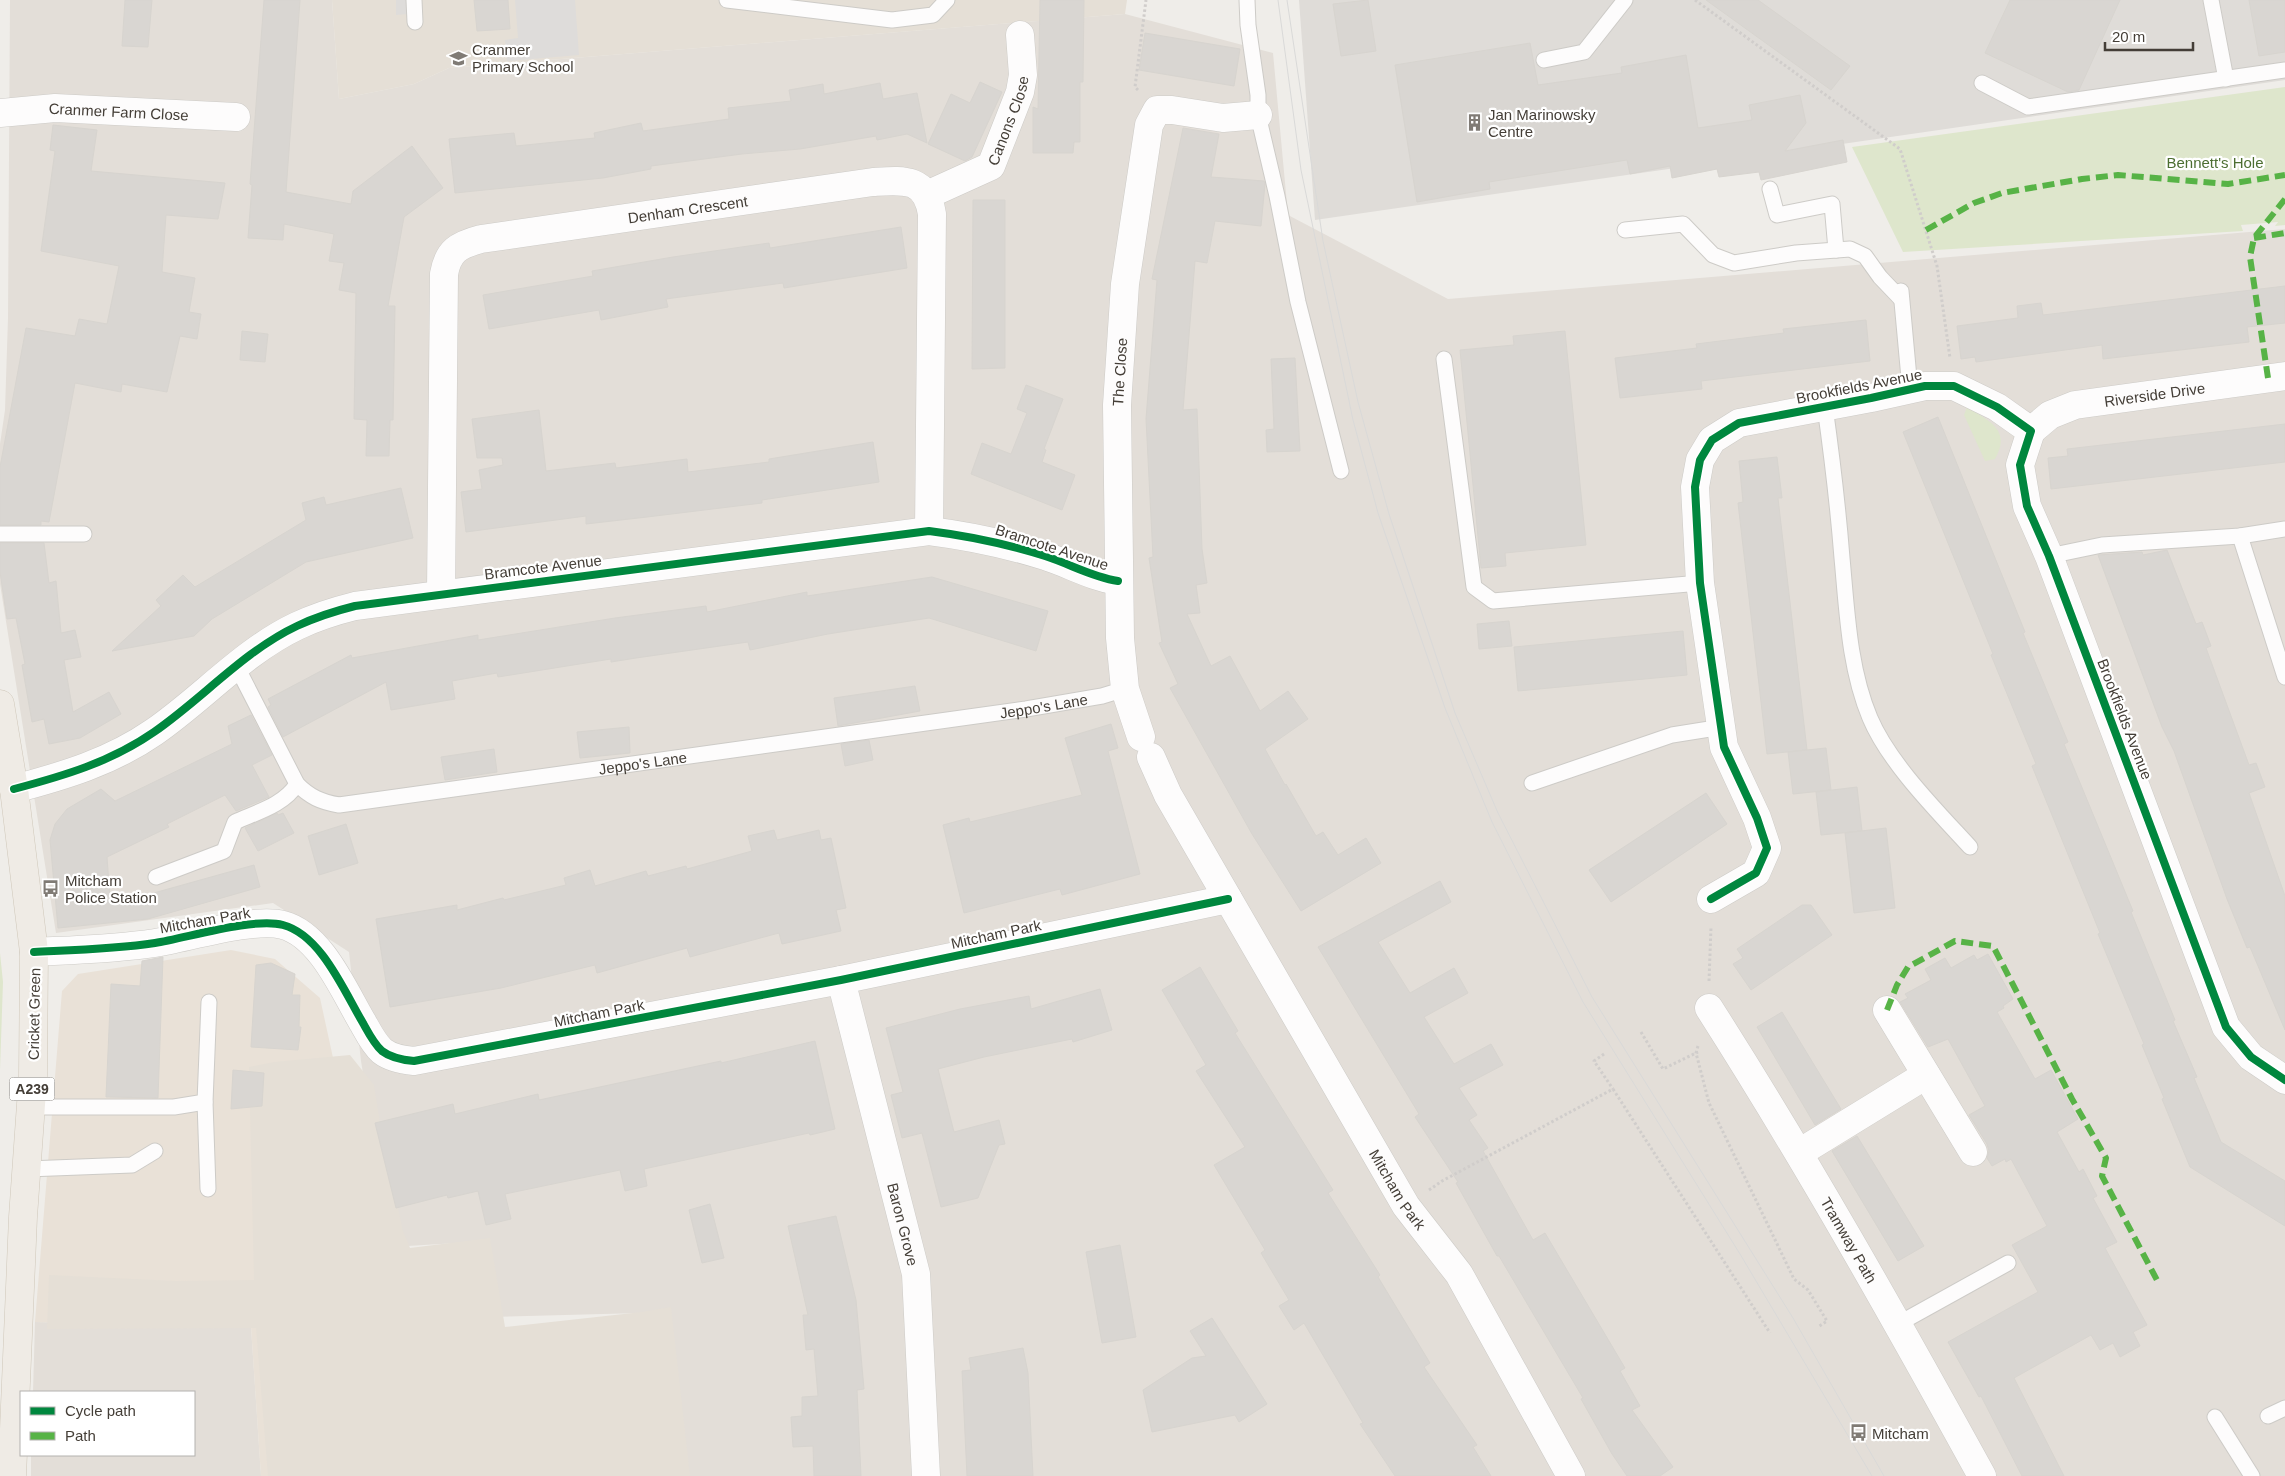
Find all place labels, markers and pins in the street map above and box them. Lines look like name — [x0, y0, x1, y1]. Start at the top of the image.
place label: Cranmer Primary School — [472, 41, 574, 75]
school or university icon: Cranmer Primary School — [448, 48, 468, 68]
place label: Jan Marinowsky Centre — [1488, 106, 1596, 140]
building icon: Jan Marinowsky Centre — [1464, 113, 1484, 133]
place label: Mitcham Police Station — [65, 872, 157, 906]
bus stop icon: Mitcham Police Station — [41, 879, 61, 899]
bus stop icon: Mitcham — [1848, 1423, 1868, 1443]
place label: Mitcham — [1872, 1425, 1929, 1442]

